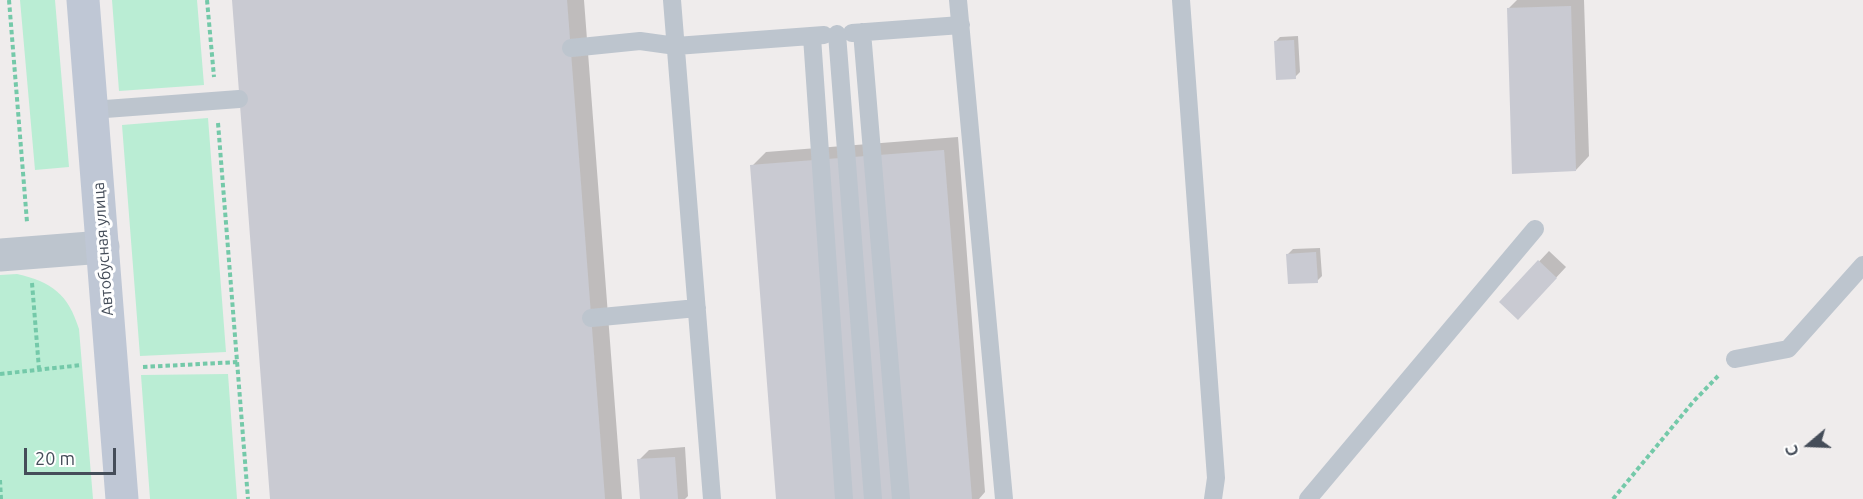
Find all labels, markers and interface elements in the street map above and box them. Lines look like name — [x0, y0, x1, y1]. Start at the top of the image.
street label: Автобусная улица — [89, 182, 117, 316]
north arrow — [1779, 415, 1839, 475]
scale bar — [27, 436, 118, 474]
text: С — [1782, 443, 1802, 459]
text: 20 m — [35, 448, 75, 468]

